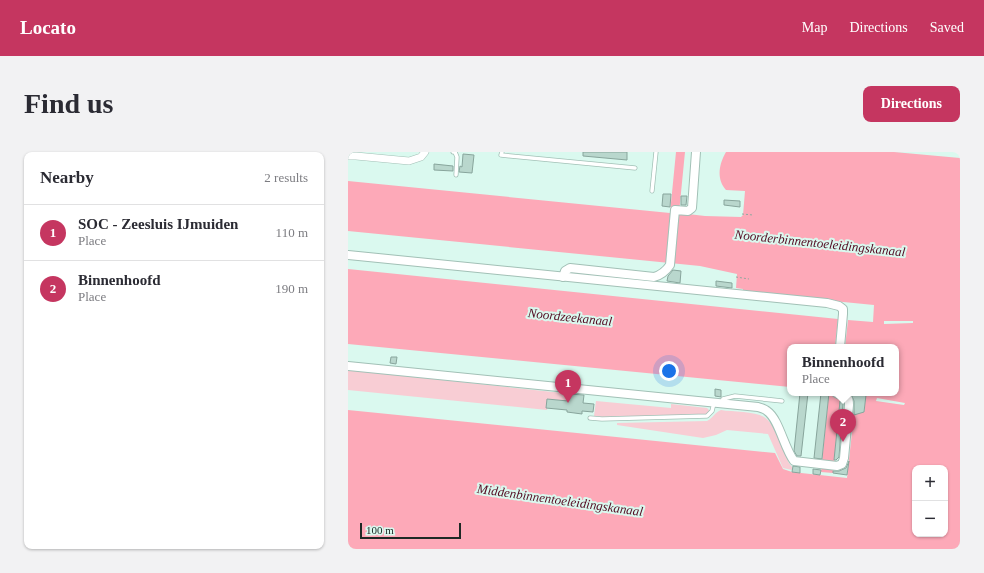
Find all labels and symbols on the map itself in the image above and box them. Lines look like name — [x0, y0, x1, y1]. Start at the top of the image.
water label: Noorderbinnentoeleidingskanaal — [733, 226, 906, 259]
water label: Noordzeekanaal — [526, 305, 613, 329]
your location — [659, 361, 679, 381]
pin: 1 — [555, 370, 581, 403]
pin: 2 — [830, 409, 856, 442]
water label: Middenbinnentoeleidingskanaal — [475, 481, 644, 519]
scale bar — [360, 521, 461, 540]

